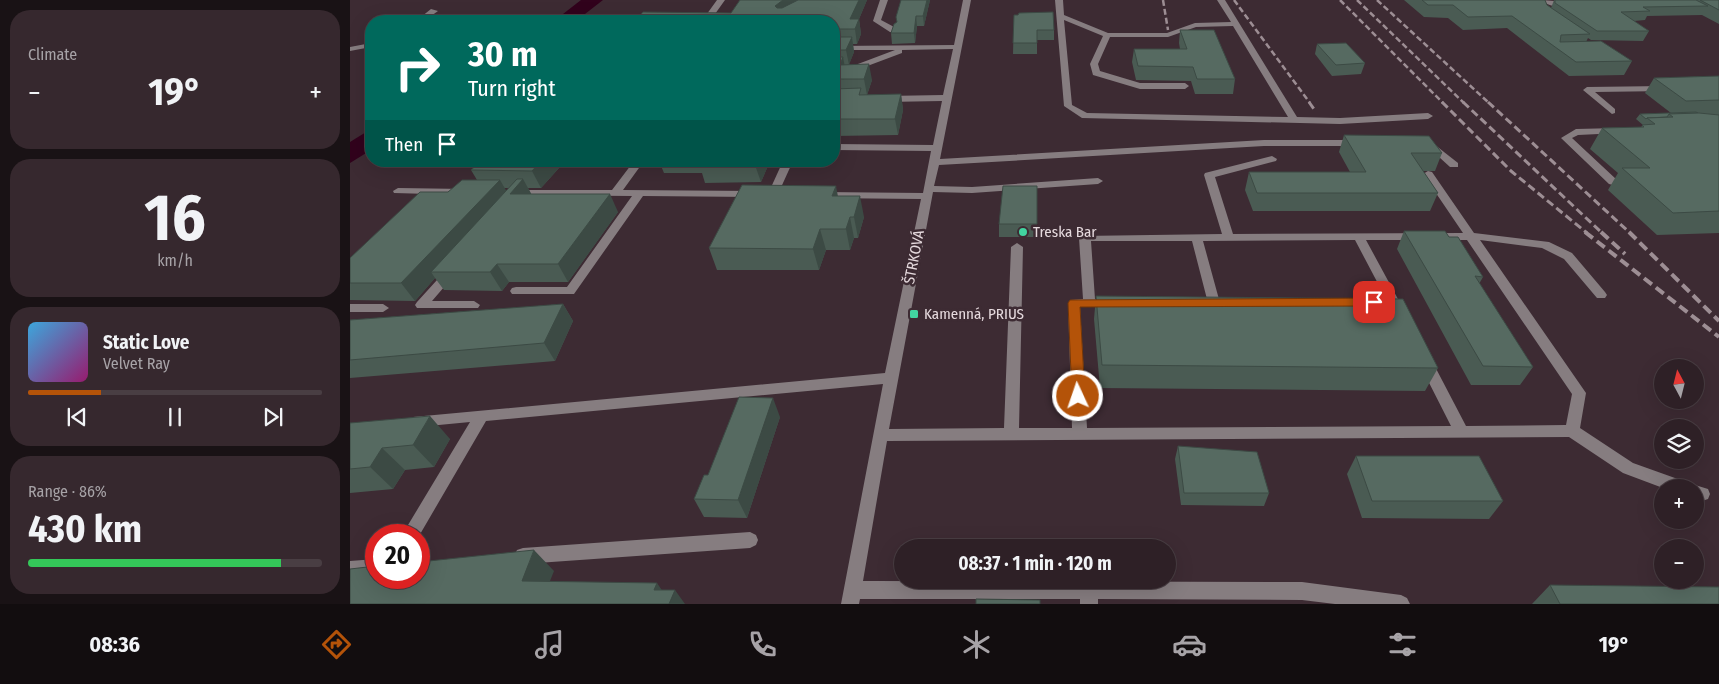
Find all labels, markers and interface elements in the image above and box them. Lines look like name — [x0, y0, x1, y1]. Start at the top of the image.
text: 30 m — [468, 33, 538, 75]
icon: right — [385, 35, 450, 100]
text: Climate — [28, 45, 77, 64]
text: 19° — [148, 69, 202, 115]
text: Turn right — [468, 75, 556, 102]
text: − — [28, 76, 41, 109]
text: + — [309, 76, 322, 109]
icon: arrive — [433, 130, 461, 158]
text: Then — [385, 133, 423, 156]
text: 16 — [144, 179, 206, 257]
place label: Treska Bar — [1033, 223, 1097, 241]
marker: Treska Bar — [1017, 226, 1029, 238]
street label: ŠTRKOVÁ — [900, 228, 928, 286]
text: km/h — [157, 251, 193, 270]
pin — [1353, 281, 1395, 323]
icon: arrive — [1360, 288, 1388, 316]
place label: Kamenná, PRIUS — [924, 305, 1024, 323]
marker: Kamenná, PRIUS — [908, 308, 920, 320]
text: Static Love — [103, 331, 190, 354]
text: Velvet Ray — [103, 354, 170, 373]
north arrow — [1654, 359, 1704, 409]
map controls — [1654, 359, 1704, 589]
position arrow — [1051, 369, 1103, 421]
icon: previous — [63, 403, 91, 431]
icon: pause — [161, 403, 189, 431]
icon: next — [259, 403, 287, 431]
button: layers — [1654, 419, 1704, 469]
button: + — [1654, 479, 1704, 529]
text: Range · 86% — [28, 482, 107, 501]
text: 430 km — [28, 506, 142, 552]
speed limit sign: 20 — [365, 524, 430, 589]
button: − — [1654, 539, 1704, 589]
text: 08:37 · 1 min · 120 m — [958, 552, 1112, 575]
icon: directions — [319, 627, 354, 662]
icon: music — [532, 627, 567, 662]
icon: phone — [745, 627, 780, 662]
icon: climate — [959, 627, 994, 662]
icon: car — [1172, 627, 1207, 662]
icon: filters — [1385, 627, 1420, 662]
text: 08:36 — [89, 631, 140, 658]
text: 19° — [1599, 631, 1630, 658]

